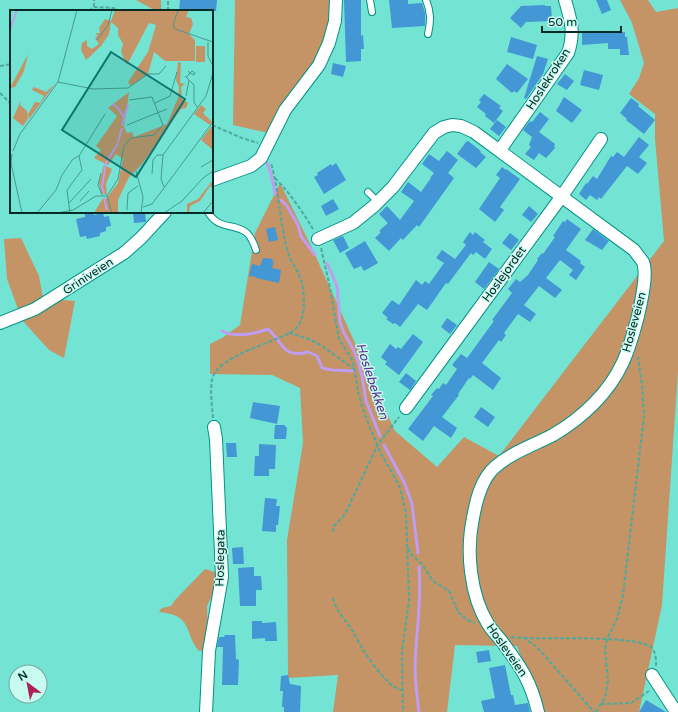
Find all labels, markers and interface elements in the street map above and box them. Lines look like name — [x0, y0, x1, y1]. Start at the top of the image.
scale bar — [542, 8, 621, 34]
inset map — [10, 10, 213, 213]
text: 50 m — [548, 15, 577, 29]
street label: Hoslekroken — [523, 46, 573, 112]
street label: Hoslejordet — [479, 243, 529, 305]
street label: Griniveien — [60, 255, 116, 297]
street label: Hosleveien — [619, 290, 649, 354]
water label: Hoslebekken — [352, 341, 392, 422]
street label: Hoslegata — [213, 529, 227, 587]
street label: Hosleveien — [484, 621, 530, 679]
north arrow — [8, 664, 48, 704]
text: N — [16, 668, 30, 684]

